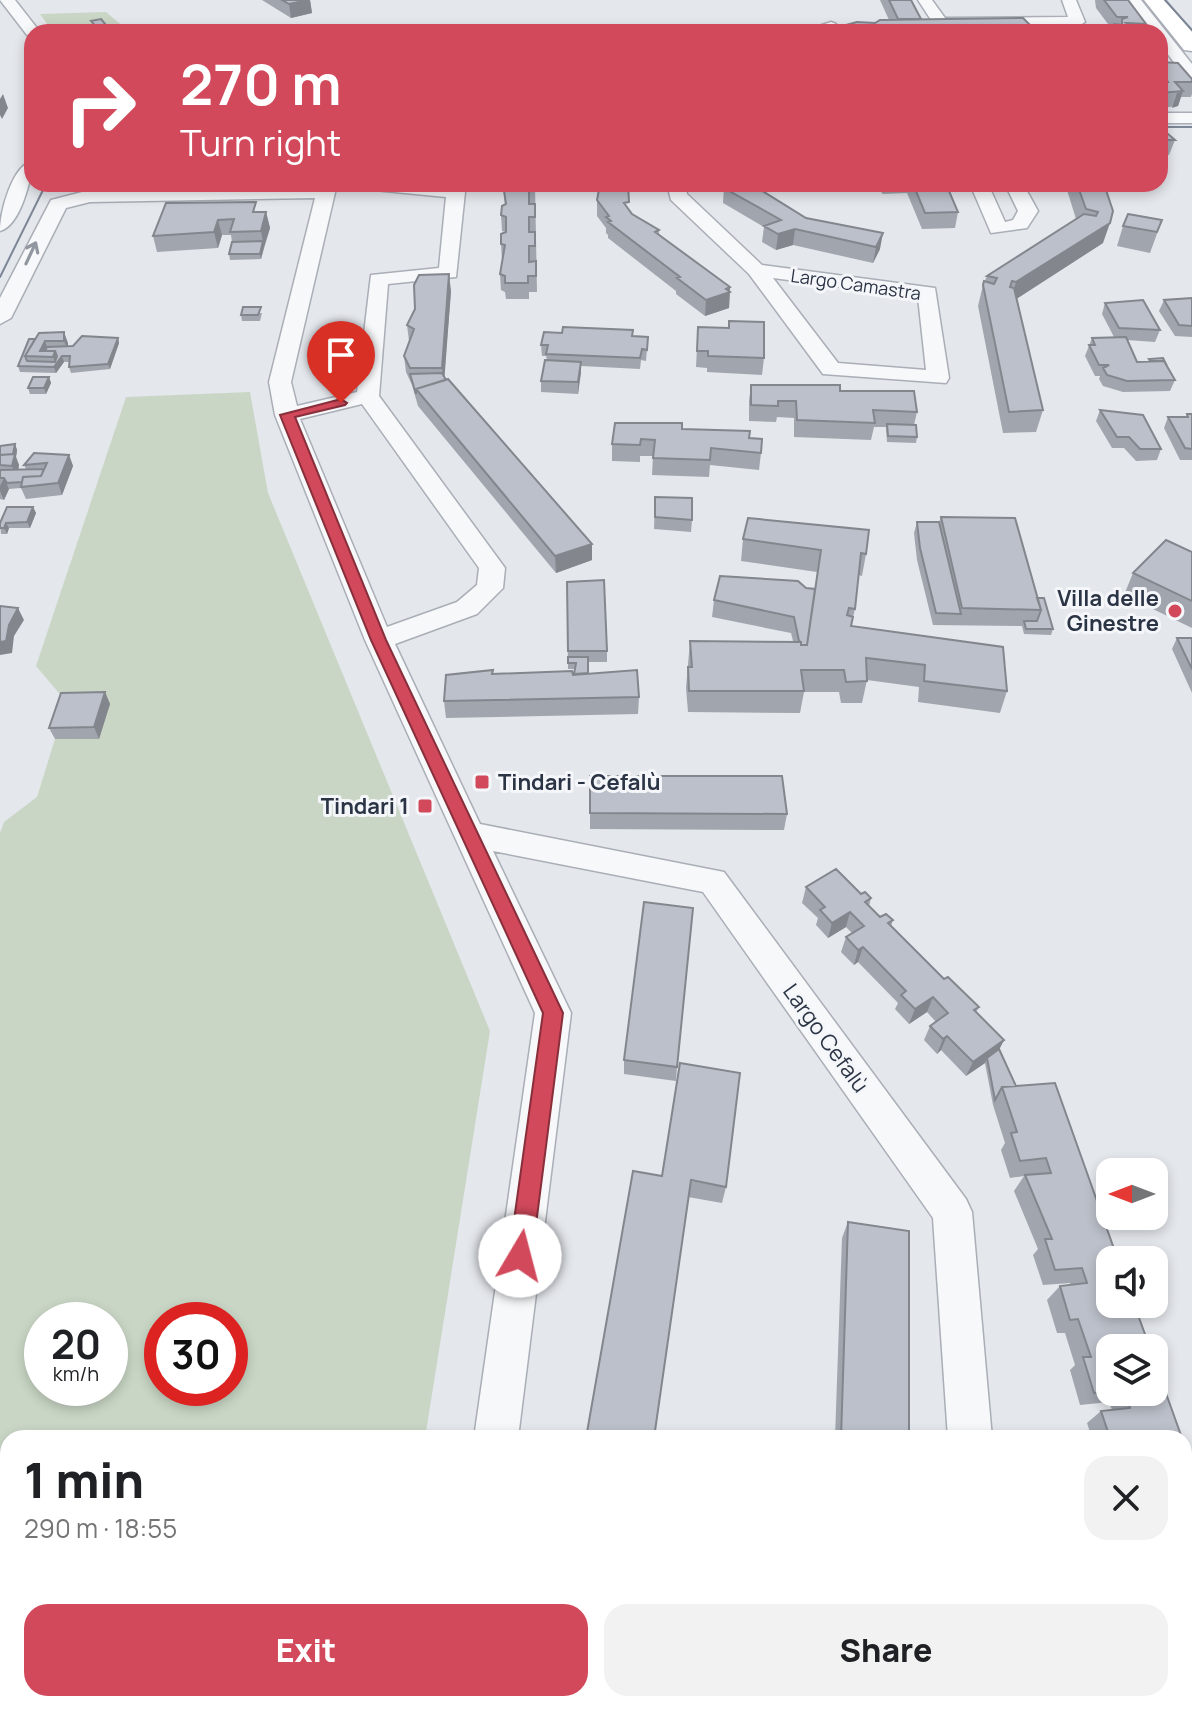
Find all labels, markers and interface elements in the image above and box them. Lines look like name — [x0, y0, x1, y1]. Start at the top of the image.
text: 270 m — [180, 45, 342, 122]
icon: right — [48, 56, 152, 160]
text: Turn right — [180, 118, 341, 167]
one-way arrow — [24, 241, 39, 265]
street label: Largo Camastra — [789, 263, 923, 305]
pin — [307, 321, 375, 403]
icon: arrive — [319, 333, 363, 377]
place label: Villa delle Ginestre — [1057, 583, 1159, 638]
marker: Villa delle Ginestre — [1166, 602, 1184, 620]
place label: Tindari - Cefalù — [498, 767, 660, 797]
marker: Tindari - Cefalù — [473, 773, 491, 791]
place label: Tindari 1 — [321, 791, 409, 821]
marker: Tindari 1 — [416, 797, 434, 815]
street label: Largo Cefalù — [776, 977, 876, 1099]
north arrow — [1096, 1158, 1168, 1230]
map controls — [1096, 1158, 1168, 1406]
position arrow — [478, 1214, 562, 1298]
button: sound — [1096, 1246, 1168, 1318]
speed limit sign: 30 — [144, 1302, 248, 1406]
text: 20 — [51, 1316, 101, 1371]
button: layers — [1096, 1334, 1168, 1406]
text: km/h — [53, 1360, 99, 1387]
text: 1 min — [24, 1447, 144, 1512]
button: close — [1084, 1456, 1168, 1540]
text: 290 m · 18:55 — [24, 1510, 177, 1546]
button: Exit — [24, 1604, 588, 1696]
button: Share — [604, 1604, 1168, 1696]

